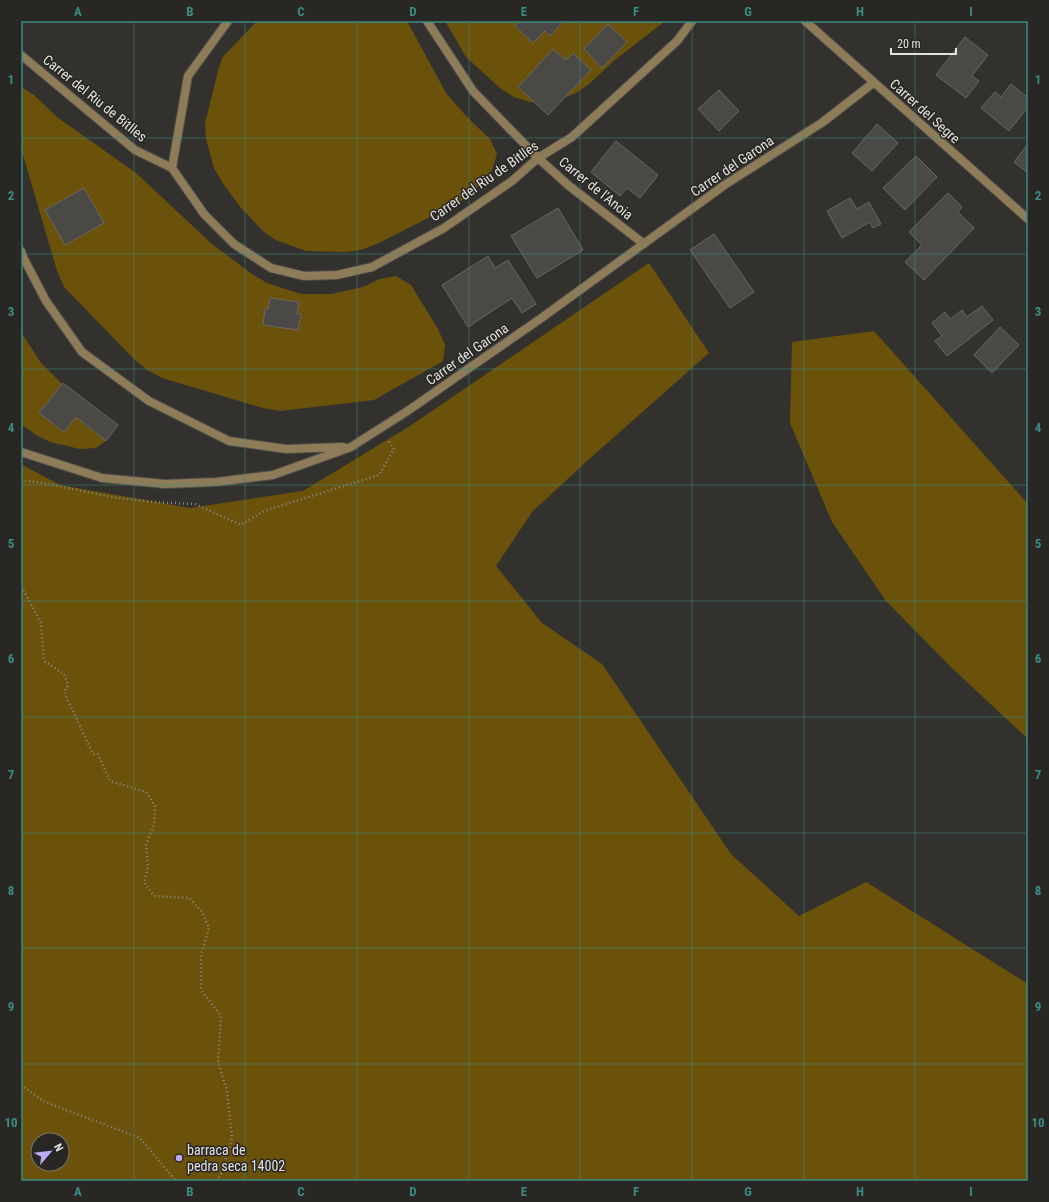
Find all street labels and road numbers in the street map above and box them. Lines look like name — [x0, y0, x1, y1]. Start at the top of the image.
street label: Carrer del Riu de Bitlles — [40, 51, 150, 145]
street label: Carrer del Segre — [887, 75, 964, 147]
street label: Carrer del Garona — [687, 132, 777, 200]
street label: Carrer del Riu de Bitlles — [427, 138, 541, 224]
street label: Carrer de l'Anoia — [556, 153, 636, 223]
street label: Carrer del Garona — [423, 320, 511, 388]

